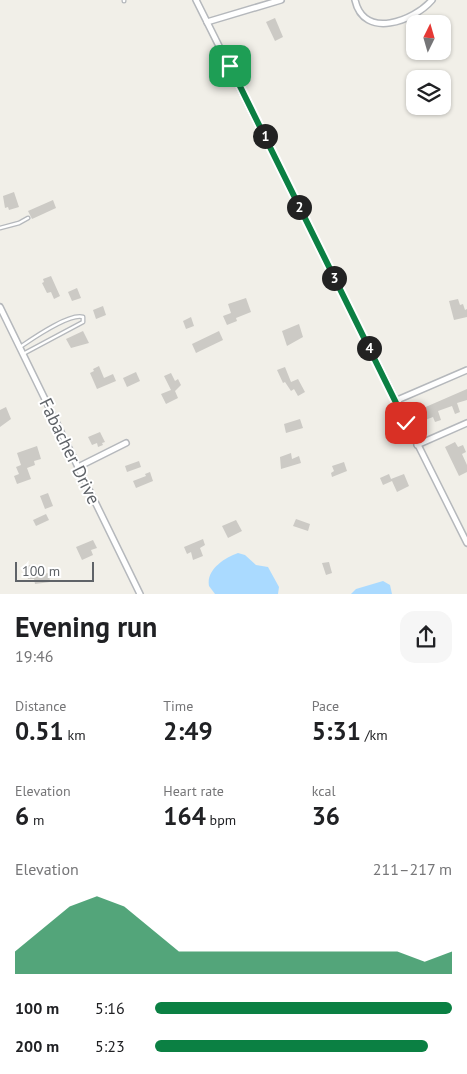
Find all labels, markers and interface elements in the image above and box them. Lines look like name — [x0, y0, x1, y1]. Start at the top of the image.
north arrow — [406, 15, 451, 60]
map controls — [406, 15, 451, 115]
pin — [209, 45, 251, 87]
icon: arrive — [216, 52, 244, 80]
button: layers — [406, 70, 451, 115]
pin: 1 — [252, 124, 278, 148]
text: 1 — [262, 127, 269, 145]
pin: 2 — [286, 194, 312, 220]
text: 2 — [296, 198, 303, 216]
pin: 3 — [322, 266, 346, 290]
text: 3 — [331, 269, 338, 287]
pin: 4 — [356, 336, 382, 360]
text: 4 — [366, 339, 373, 357]
street label: Fabacher Drive — [34, 394, 106, 508]
pin — [385, 402, 427, 444]
icon: check — [392, 409, 420, 437]
scale bar — [15, 559, 94, 582]
text: 100 m — [22, 562, 60, 580]
text: Evening run — [15, 608, 157, 645]
button: share — [400, 611, 452, 663]
text: 19:46 — [15, 646, 53, 666]
text: Distance — [15, 697, 66, 715]
text: Time — [163, 697, 193, 715]
text: Pace — [312, 697, 339, 715]
text: 0.51 — [15, 715, 64, 747]
text: 2:49 — [163, 715, 213, 747]
text: 5:31 — [312, 715, 361, 747]
text: km — [64, 726, 86, 744]
text: /km — [361, 726, 388, 744]
text: Elevation — [15, 782, 71, 800]
text: Heart rate — [163, 782, 224, 800]
text: kcal — [312, 782, 336, 800]
text: 6 — [15, 800, 29, 832]
text: 164 — [163, 800, 206, 832]
text: 36 — [312, 800, 340, 832]
text: m — [29, 811, 44, 829]
text: bpm — [206, 811, 236, 829]
text: Elevation — [15, 859, 79, 879]
text: 211–217 m — [373, 859, 452, 879]
text: 100 m — [15, 998, 59, 1018]
text: 5:16 — [95, 998, 125, 1018]
text: 200 m — [15, 1036, 59, 1056]
text: 5:23 — [95, 1036, 125, 1056]

